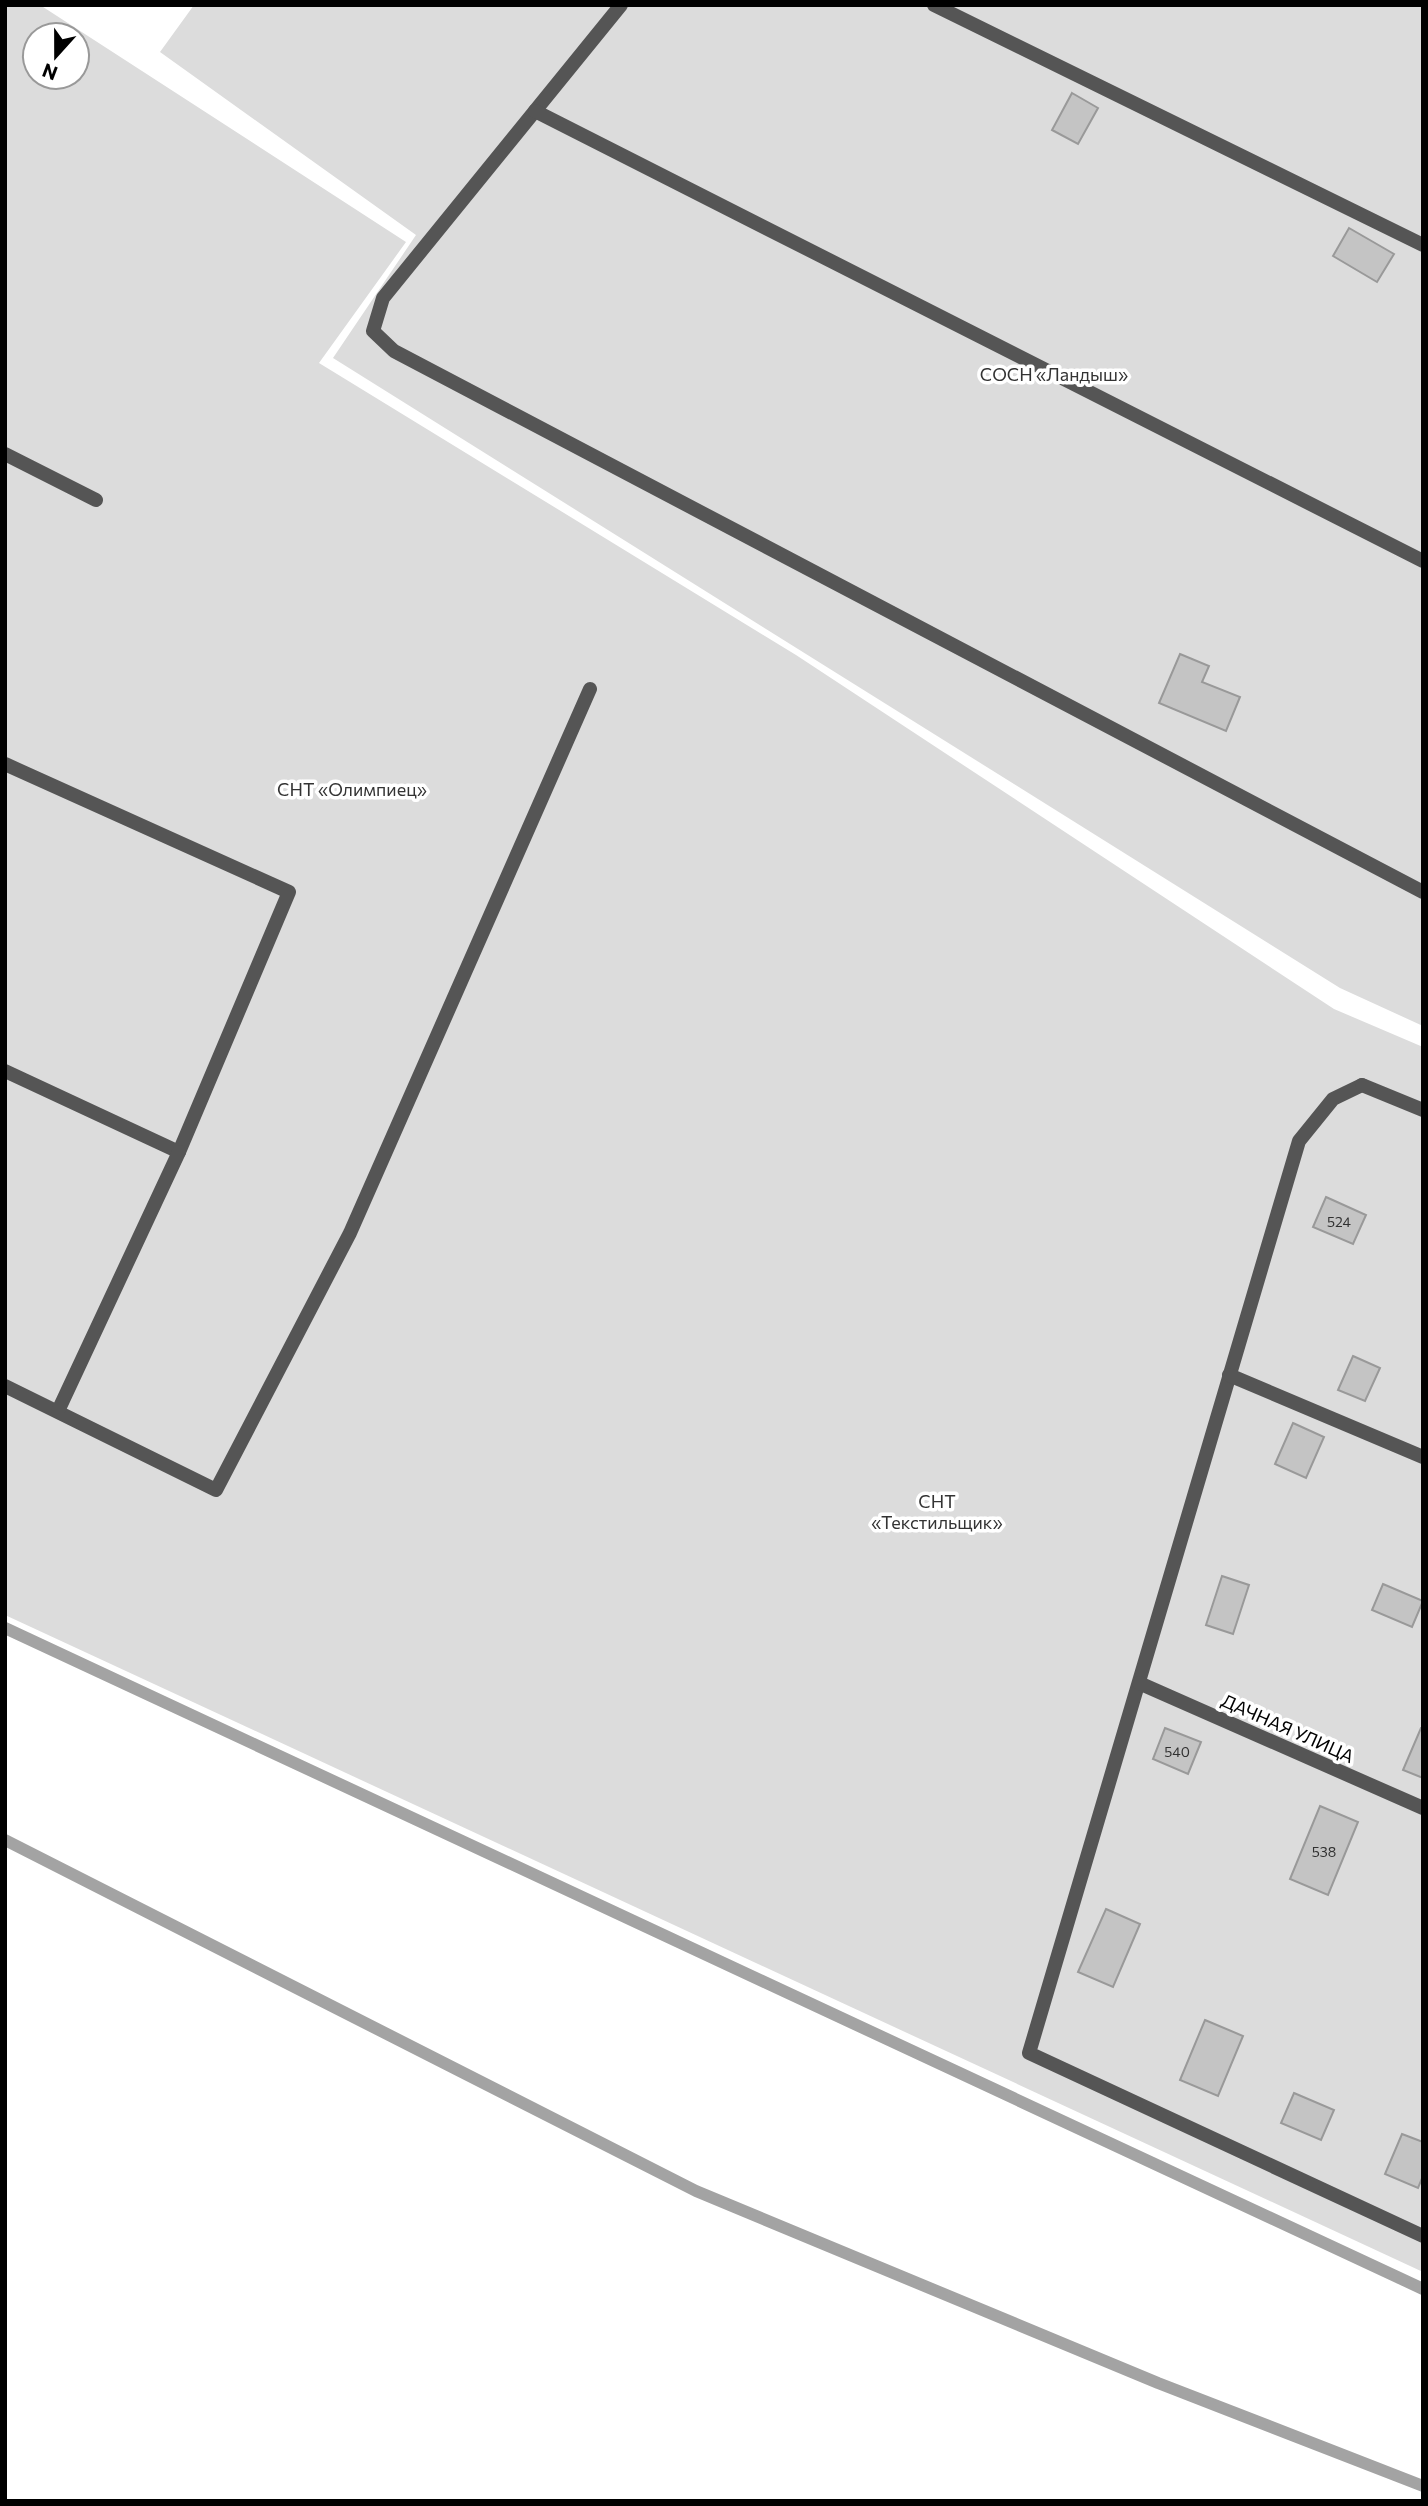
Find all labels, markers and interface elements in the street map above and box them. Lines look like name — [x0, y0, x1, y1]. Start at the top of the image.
north arrow — [21, 21, 91, 91]
text: N — [39, 59, 61, 86]
park label: СОСН «Ландыш» — [980, 363, 1128, 385]
park label: СНТ «Олимпиец» — [277, 778, 427, 800]
house number: 524 — [1327, 1213, 1352, 1230]
park label: СНТ «Текстильщик» — [871, 1490, 1003, 1533]
street label: ДАЧНАЯ УЛИЦА — [1218, 1689, 1358, 1767]
house number: 540 — [1164, 1743, 1190, 1760]
house number: 538 — [1312, 1843, 1336, 1860]

